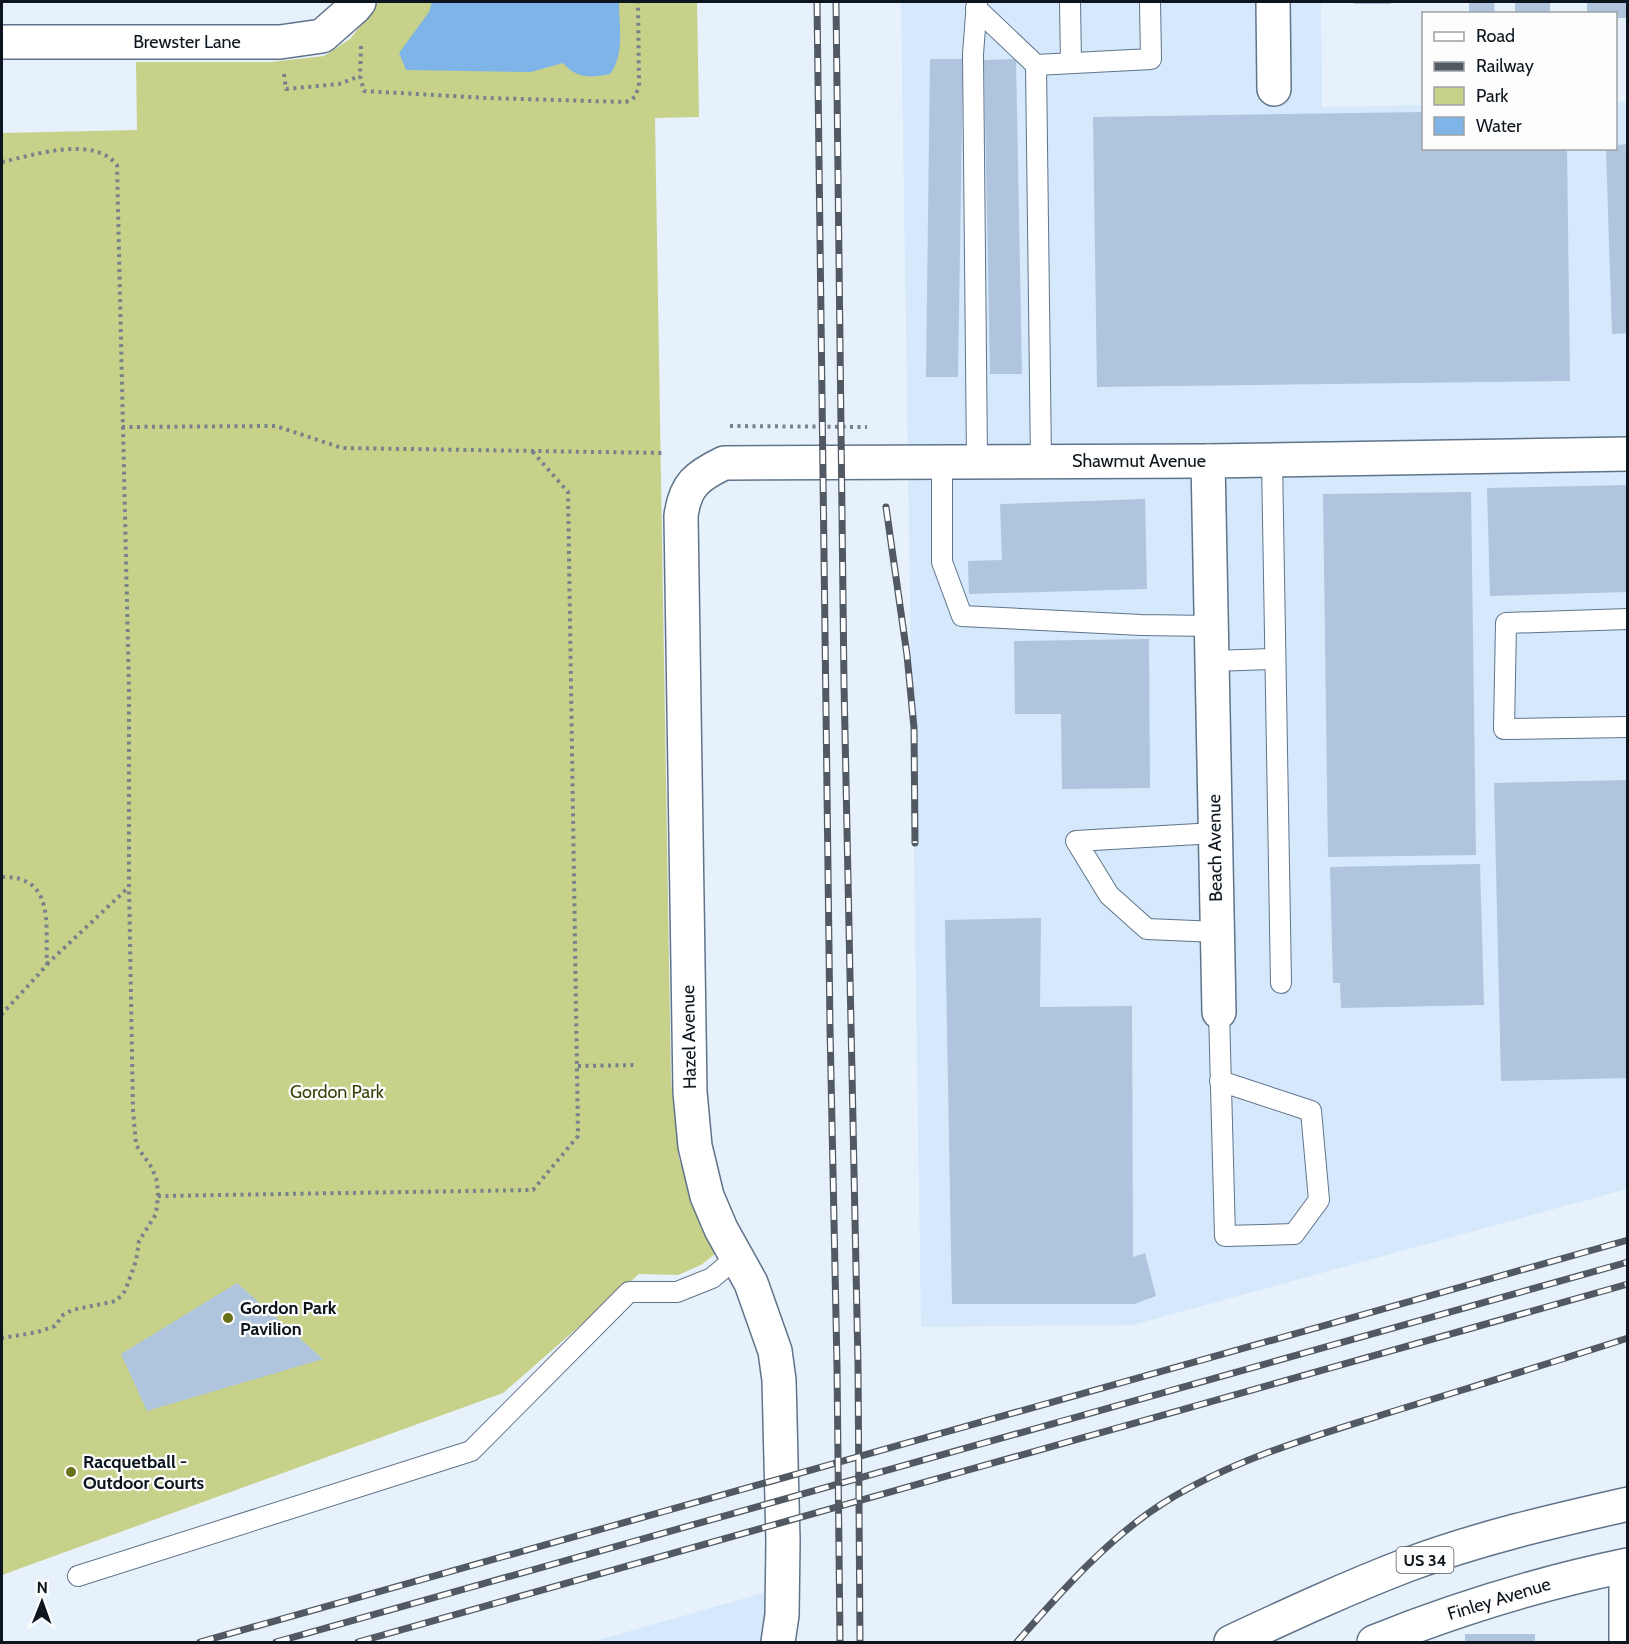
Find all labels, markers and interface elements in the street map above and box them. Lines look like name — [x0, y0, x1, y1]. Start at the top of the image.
legend — [1422, 12, 1617, 150]
text: Road — [1476, 25, 1515, 47]
street label: Brewster Lane — [133, 31, 241, 53]
text: Railway — [1476, 55, 1534, 77]
text: Park — [1476, 85, 1509, 107]
text: Water — [1476, 115, 1522, 137]
street label: Shawmut Avenue — [1072, 450, 1206, 472]
street label: Beach Avenue — [1203, 794, 1227, 902]
street label: Hazel Avenue — [677, 985, 701, 1089]
park label: Gordon Park — [290, 1081, 385, 1103]
place label: Gordon Park Pavilion — [240, 1297, 337, 1340]
marker: Gordon Park Pavilion — [221, 1311, 235, 1325]
place label: Racquetball - Outdoor Courts — [83, 1451, 205, 1494]
marker: Racquetball - Outdoor Courts — [64, 1465, 78, 1479]
road number: US 34 — [1396, 1547, 1454, 1573]
north arrow — [12, 1572, 72, 1632]
street label: Finley Avenue — [1445, 1573, 1553, 1625]
text: N — [36, 1578, 48, 1597]

